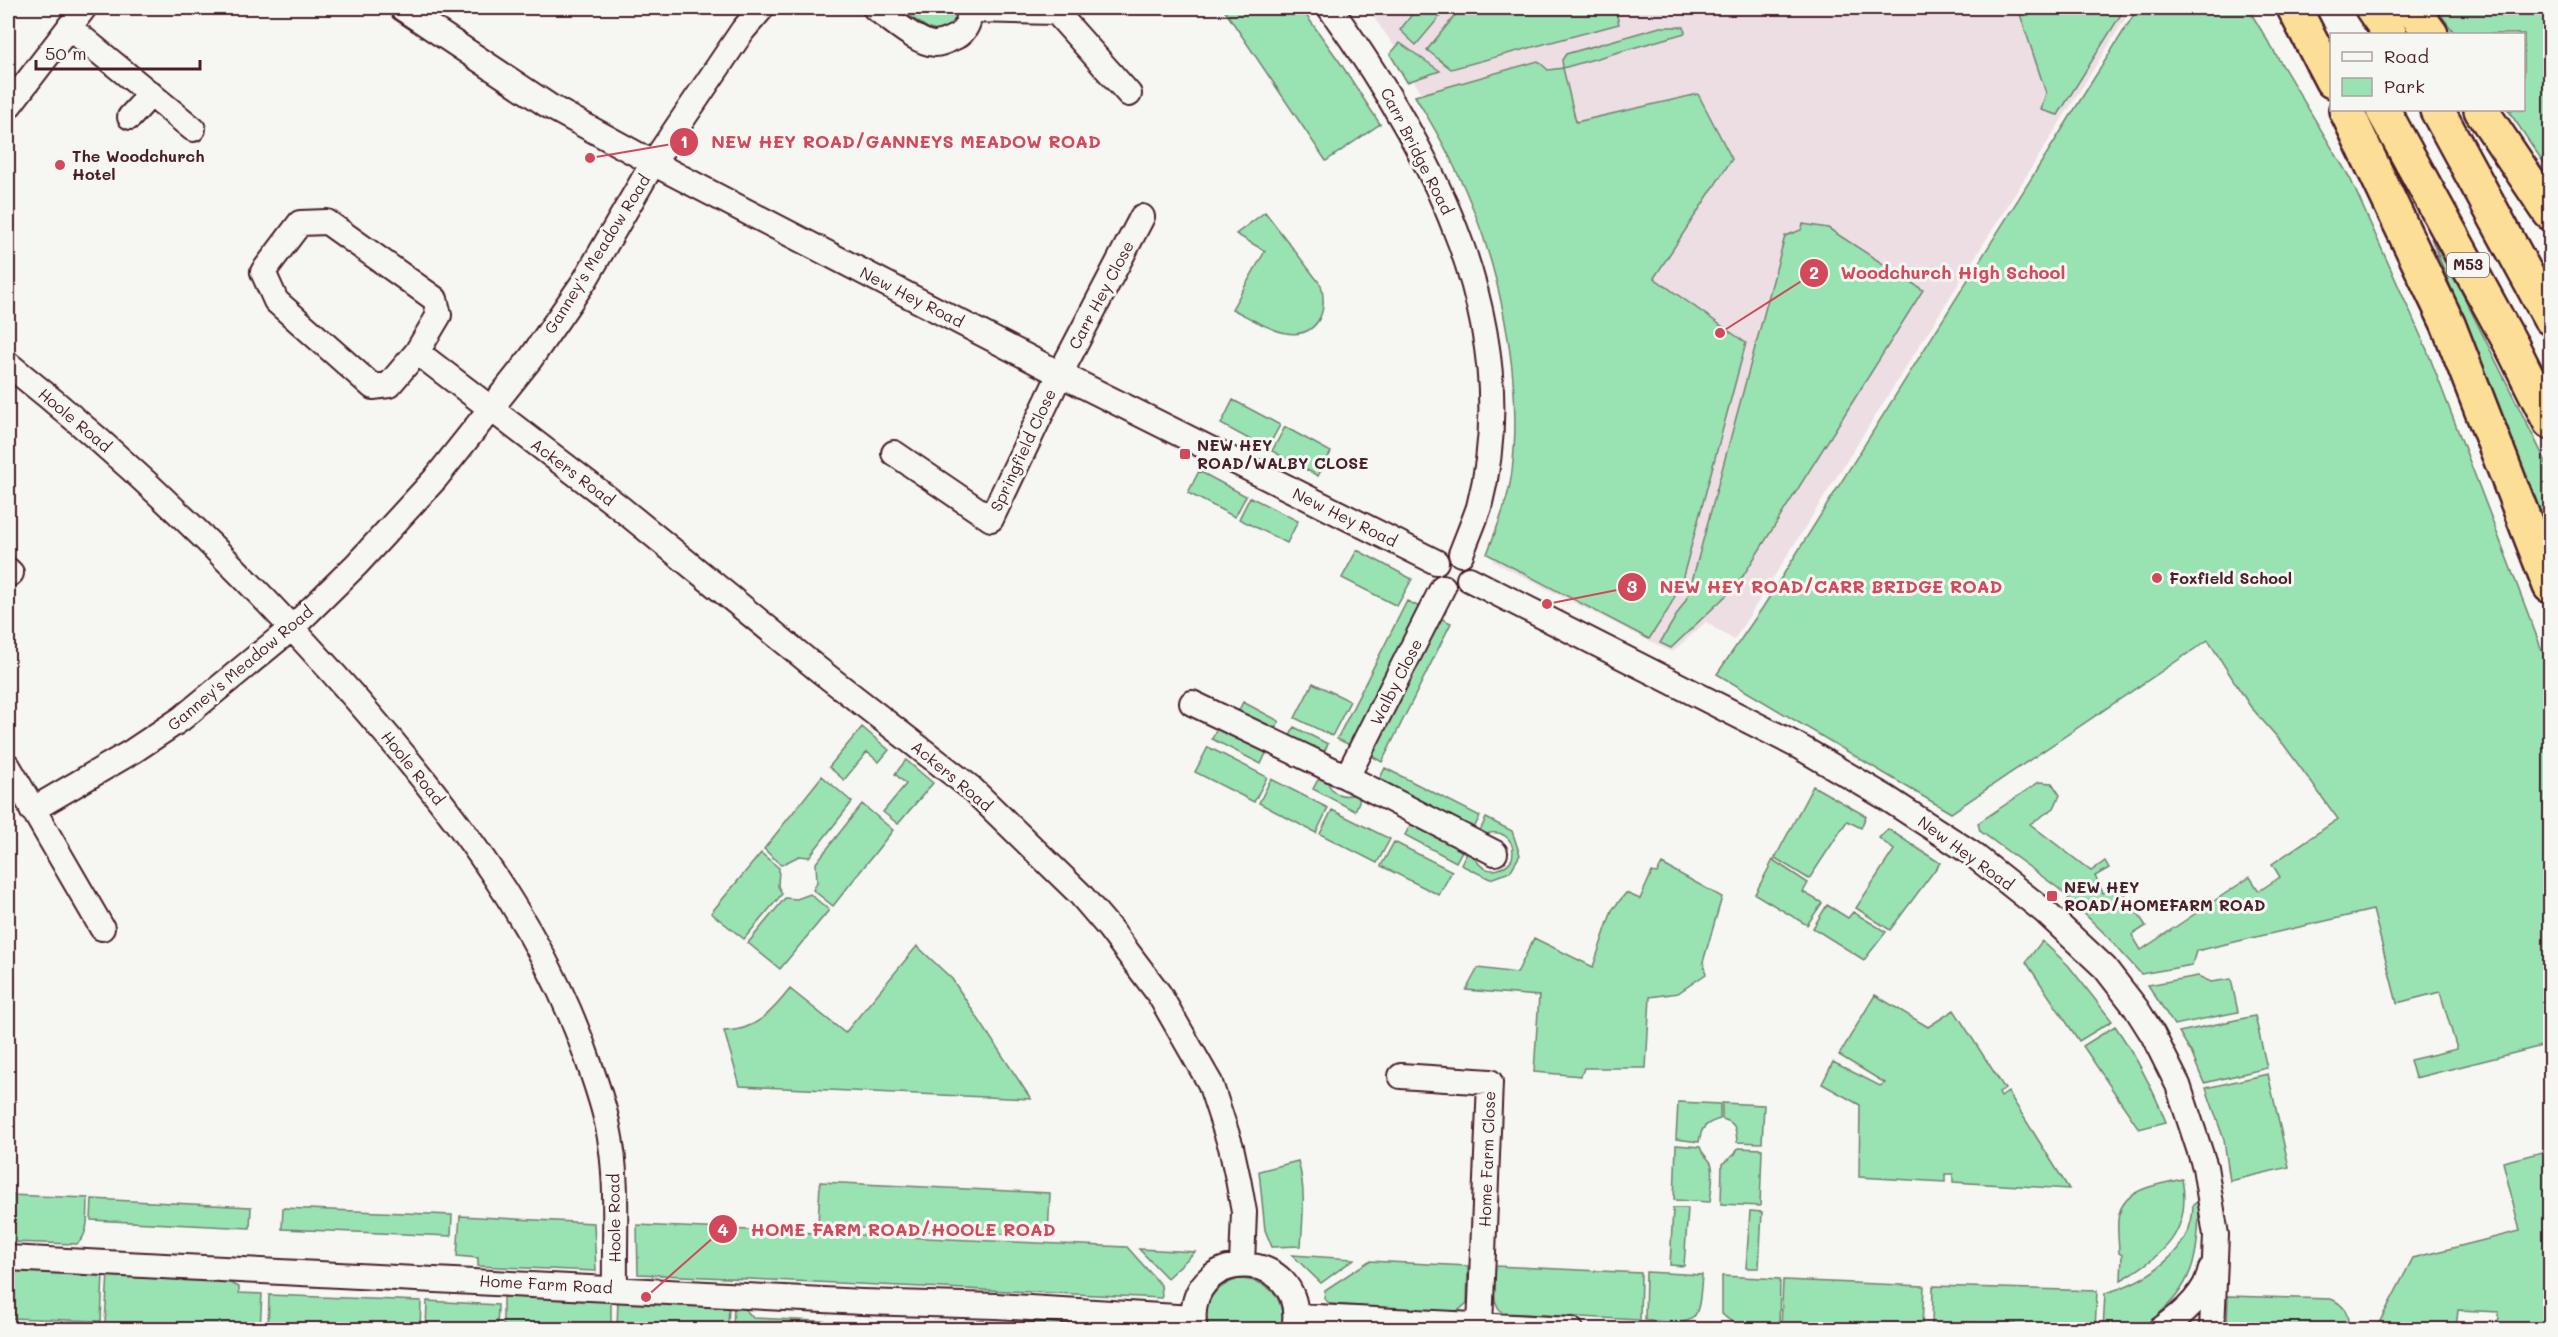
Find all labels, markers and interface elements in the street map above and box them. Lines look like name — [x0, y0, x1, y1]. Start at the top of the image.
scale bar — [36, 33, 200, 71]
legend — [2330, 33, 2525, 111]
text: 50 m — [45, 41, 87, 65]
text: Road — [2384, 44, 2429, 68]
text: Park — [2384, 74, 2425, 98]
street label: Carr Bridge Road — [1376, 84, 1459, 218]
callout: NEW HEY ROAD/GANNEYS MEADOW ROAD — [669, 124, 1112, 160]
text: 1 — [680, 129, 688, 153]
text: NEW HEY ROAD/GANNEYS MEADOW ROAD — [711, 129, 1101, 153]
place label: The Woodchurch Hotel — [72, 145, 204, 184]
marker: The Woodchurch Hotel — [53, 158, 67, 172]
street label: Ganney's Meadow Road — [539, 170, 654, 337]
street label: Carr Hey Close — [1063, 237, 1138, 353]
road number: M53 — [2447, 253, 2489, 277]
callout: Woodchurch High School — [1799, 255, 2078, 291]
text: 2 — [1809, 260, 1819, 284]
text: Woodchurch High School — [1841, 260, 2065, 284]
street label: New Hey Road — [857, 261, 968, 332]
street label: Hoole Road — [34, 383, 116, 456]
street label: Springfield Close — [985, 385, 1060, 514]
street label: Ackers Road — [527, 433, 619, 510]
place label: NEW HEY ROAD/WALBY CLOSE — [1197, 434, 1369, 473]
marker: NEW HEY ROAD/WALBY CLOSE — [1178, 447, 1192, 461]
street label: New Hey Road — [1289, 482, 1401, 551]
place label: Foxfield School — [2169, 567, 2292, 588]
callout: NEW HEY ROAD/CARR BRIDGE ROAD — [1617, 569, 2014, 605]
marker: Foxfield School — [2150, 571, 2164, 585]
text: 3 — [1627, 574, 1638, 598]
text: NEW HEY ROAD/CARR BRIDGE ROAD — [1660, 574, 2002, 598]
street label: Ganney's Meadow Road — [162, 600, 317, 735]
street label: Walby Close — [1365, 635, 1426, 729]
street label: Hoole Road — [377, 726, 450, 809]
street label: Ackers Road — [907, 736, 997, 816]
street label: New Hey Road — [1914, 811, 2019, 895]
place label: NEW HEY ROAD/HOMEFARM ROAD — [2064, 876, 2265, 915]
marker: NEW HEY ROAD/HOMEFARM ROAD — [2045, 889, 2059, 903]
street label: Home Farm Close — [1474, 1091, 1499, 1227]
street label: Hoole Road — [602, 1173, 625, 1263]
callout: HOME FARM ROAD/HOOLE ROAD — [708, 1211, 1068, 1247]
text: 4 — [717, 1217, 729, 1241]
text: HOME FARM ROAD/HOOLE ROAD — [750, 1217, 1056, 1241]
street label: Home Farm Road — [479, 1270, 613, 1297]

